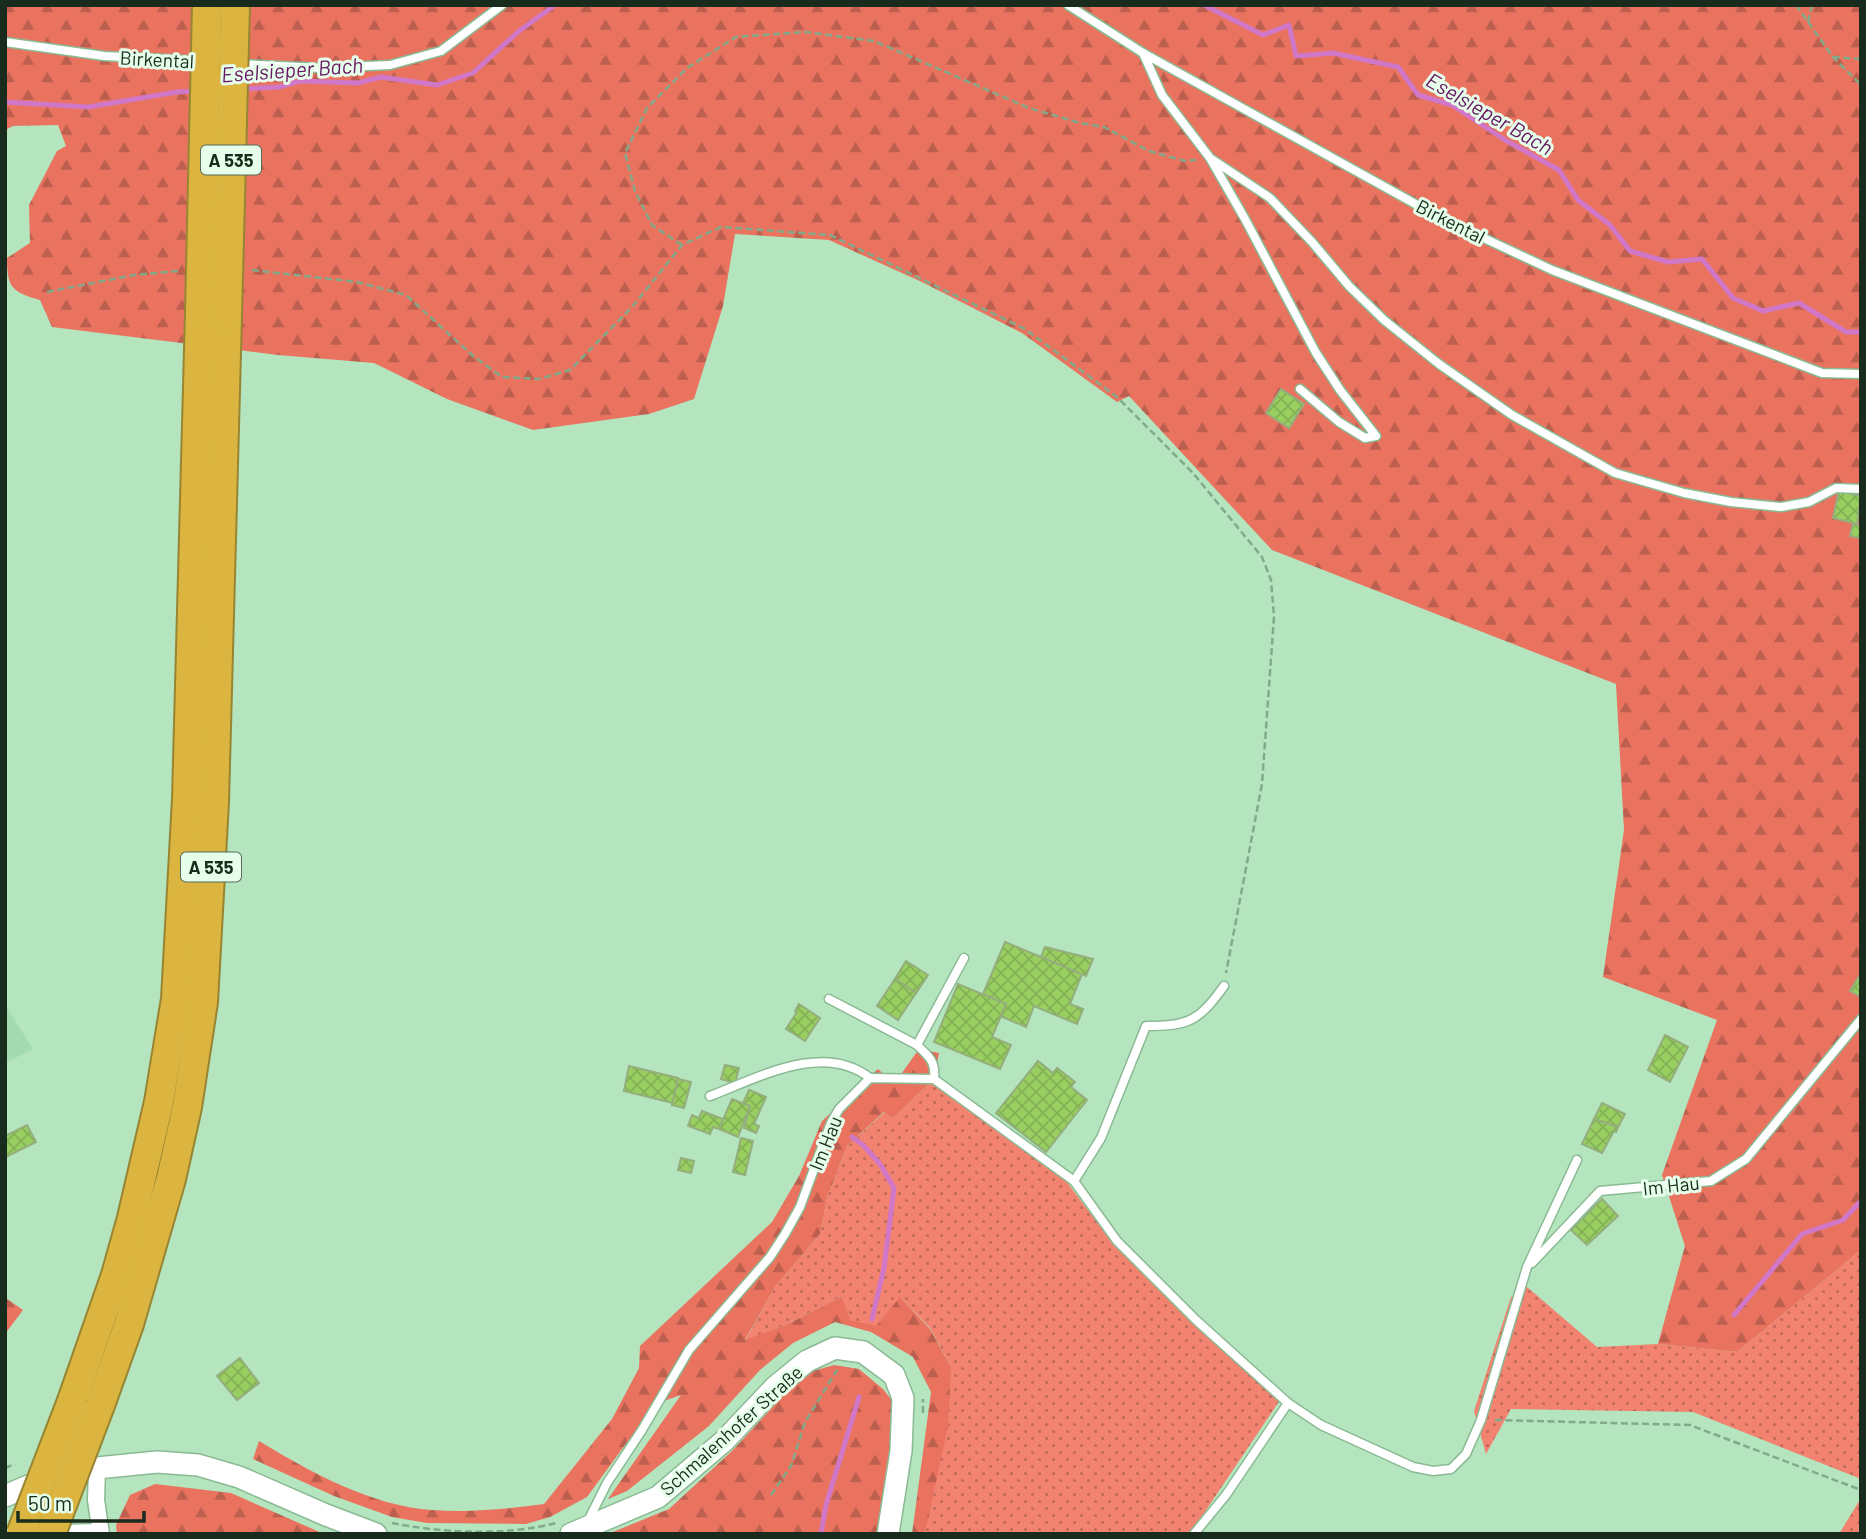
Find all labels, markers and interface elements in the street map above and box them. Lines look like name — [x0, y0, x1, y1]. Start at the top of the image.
street label: Birkental — [119, 46, 195, 72]
water label: Eselsieper Bach — [220, 52, 364, 86]
water label: Eselsieper Bach — [1422, 67, 1558, 159]
road number: A 535 — [201, 146, 261, 174]
street label: Birkental — [1413, 194, 1489, 248]
road number: A 535 — [181, 852, 241, 882]
street label: Im Hau — [804, 1112, 846, 1174]
street label: Im Hau — [1642, 1171, 1700, 1199]
street label: Schmalenhofer Straße — [655, 1360, 807, 1500]
scale bar — [18, 1480, 144, 1524]
text: 50 m — [28, 1490, 72, 1515]

